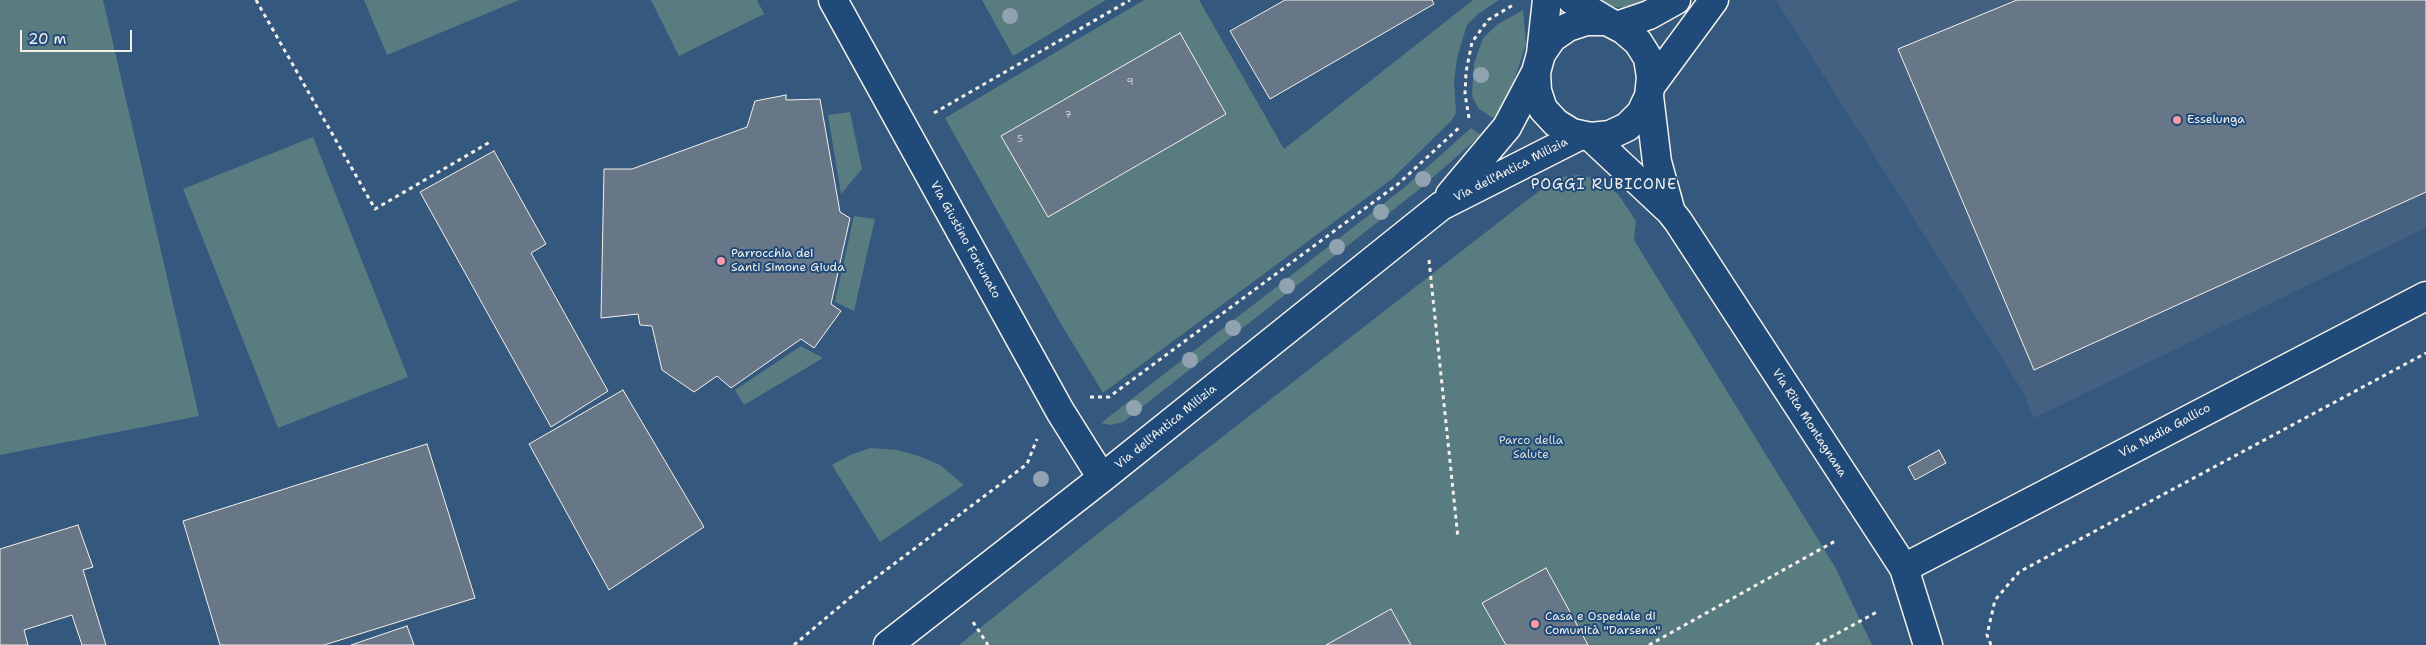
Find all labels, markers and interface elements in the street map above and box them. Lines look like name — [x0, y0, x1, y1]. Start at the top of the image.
scale bar — [22, 20, 135, 52]
text: 20 m — [28, 29, 67, 49]
house number: 9 — [1127, 76, 1133, 88]
house number: 7 — [1065, 109, 1071, 121]
place label: Esselunga — [2187, 113, 2245, 127]
marker: Esselunga — [2171, 114, 2183, 126]
house number: 5 — [1017, 133, 1023, 145]
street label: Via dell'Antica Milizia — [1452, 135, 1570, 205]
district label: POGGI RUBICONE — [1529, 176, 1679, 194]
street label: Via Giustino Fortunato — [927, 179, 1003, 301]
place label: Parrocchia dei Santi Simone Giuda — [731, 247, 845, 275]
marker: Parrocchia dei Santi Simone Giuda — [715, 255, 727, 267]
street label: Via Rita Montagnana — [1769, 366, 1849, 480]
street label: Via dell'Antica Milizia — [1112, 382, 1220, 472]
street label: Via Nadia Gallico — [2117, 401, 2213, 461]
park label: Parco della Salute — [1499, 434, 1563, 462]
place label: Casa e Ospedale di Comunità "Darsena" — [1545, 610, 1661, 638]
marker: Casa e Ospedale di Comunità "Darsena" — [1529, 618, 1541, 630]

